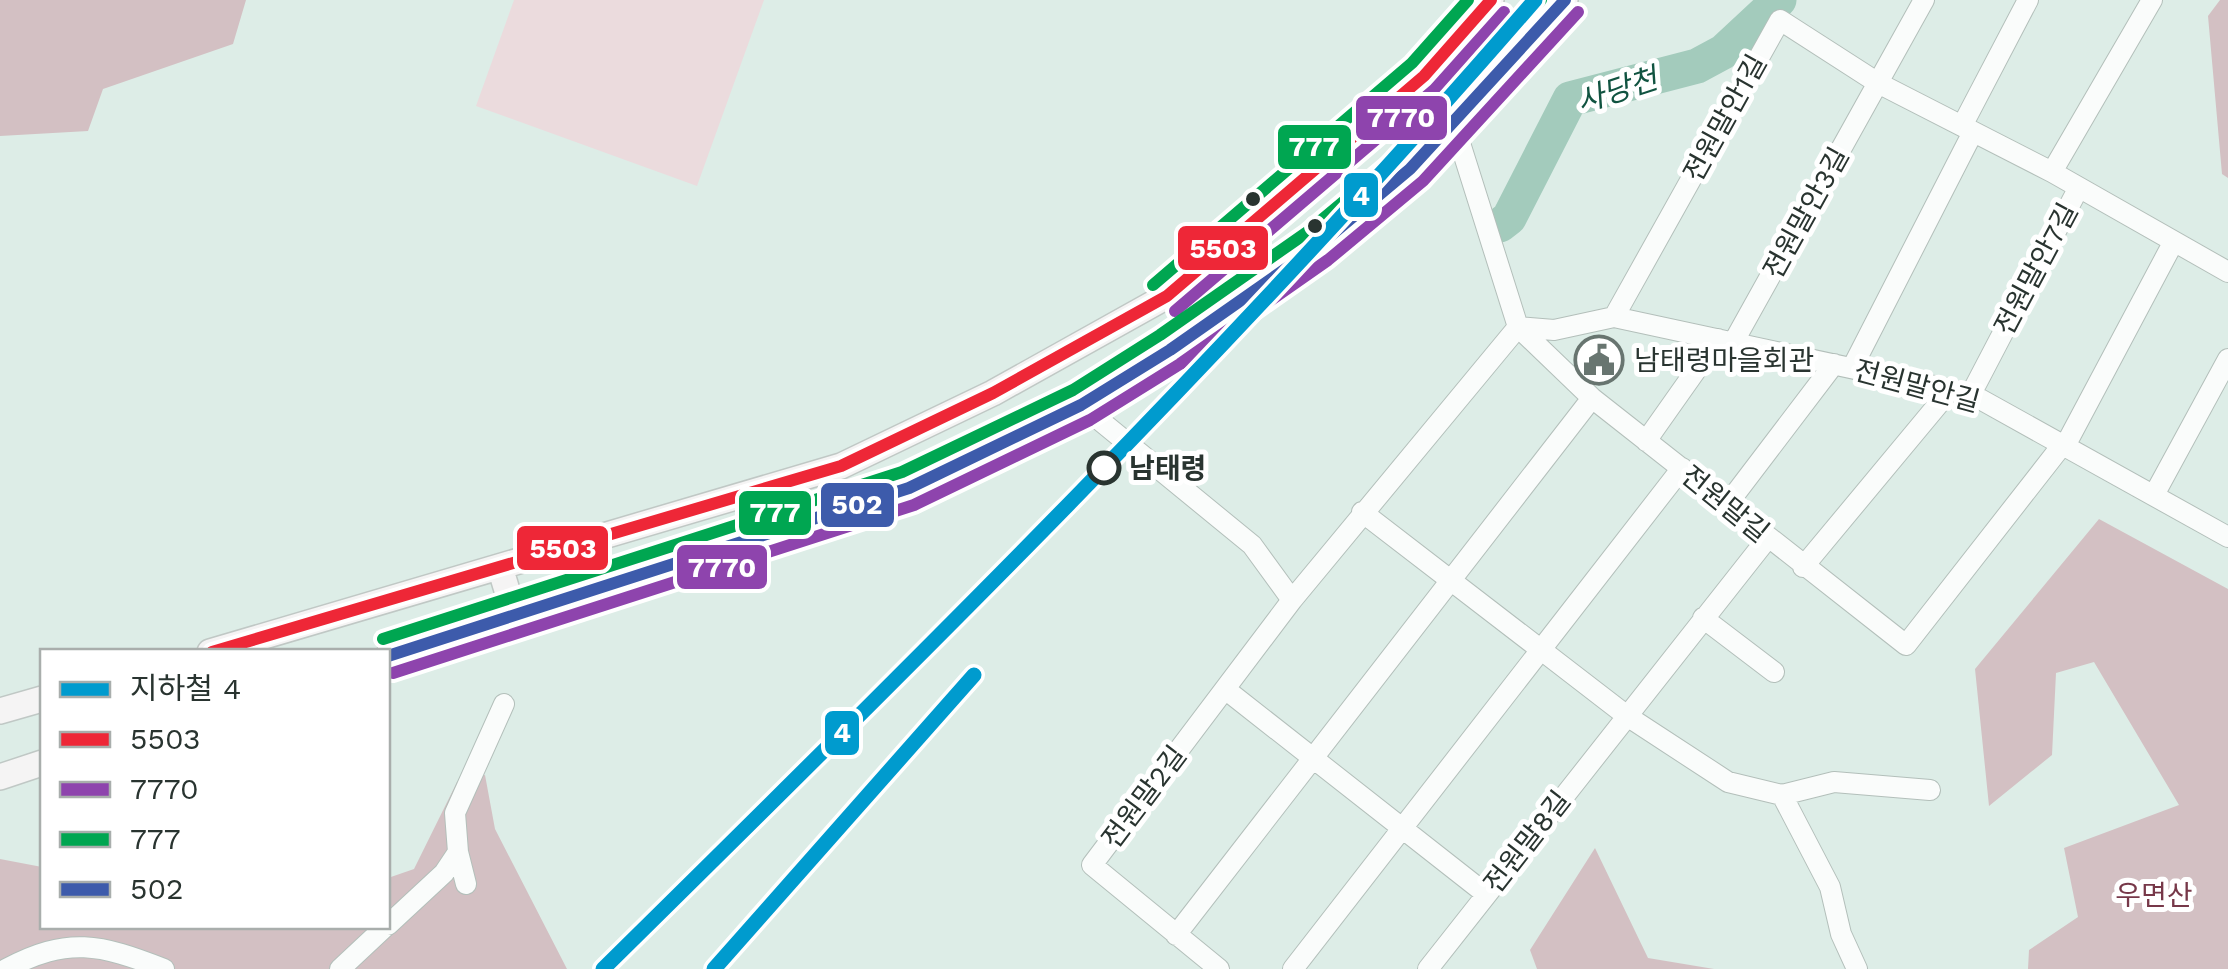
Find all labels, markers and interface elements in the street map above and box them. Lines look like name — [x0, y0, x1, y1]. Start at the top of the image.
street label: 전원말안1길 — [1677, 49, 1773, 187]
water label: 사당천 — [1572, 60, 1665, 119]
line badge: 7770 — [1354, 94, 1449, 142]
text: 7770 — [1367, 101, 1435, 134]
line badge: 777 — [1276, 123, 1353, 171]
text: 777 — [1288, 130, 1340, 163]
street label: 전원말안3길 — [1756, 142, 1856, 284]
line badge: 4 — [1342, 171, 1380, 219]
text: 4 — [1352, 179, 1370, 212]
unlabelled marker — [1243, 189, 1263, 209]
street label: 전원말안7길 — [1988, 197, 2084, 341]
unlabelled marker — [1305, 216, 1325, 236]
line badge: 5503 — [1176, 224, 1270, 272]
text: 5503 — [1189, 232, 1257, 265]
public building icon: 남태령마을회관 — [1573, 334, 1625, 386]
place label: 남태령마을회관 — [1634, 344, 1814, 377]
street label: 전원말안길 — [1851, 353, 1983, 419]
marker: 남태령 — [1088, 452, 1120, 484]
place label: 남태령 — [1129, 452, 1206, 485]
street label: 전원말길 — [1675, 459, 1775, 549]
line badge: 502 — [819, 481, 896, 529]
text: 502 — [831, 488, 883, 521]
line badge: 777 — [737, 489, 813, 537]
text: 777 — [749, 496, 801, 529]
line badge: 5503 — [515, 524, 610, 572]
text: 5503 — [529, 532, 597, 565]
line badge: 7770 — [675, 543, 769, 591]
text: 7770 — [688, 551, 756, 584]
legend — [40, 649, 390, 929]
text: 지하철 4 — [130, 671, 241, 706]
line badge: 4 — [823, 709, 861, 757]
text: 4 — [833, 716, 851, 749]
text: 5503 — [130, 721, 200, 756]
street label: 전원말2길 — [1095, 739, 1193, 855]
text: 7770 — [130, 771, 199, 806]
street label: 전원말8길 — [1477, 784, 1577, 900]
text: 777 — [130, 821, 181, 856]
text: 502 — [130, 871, 184, 906]
park label: 우면산 — [2115, 879, 2193, 912]

